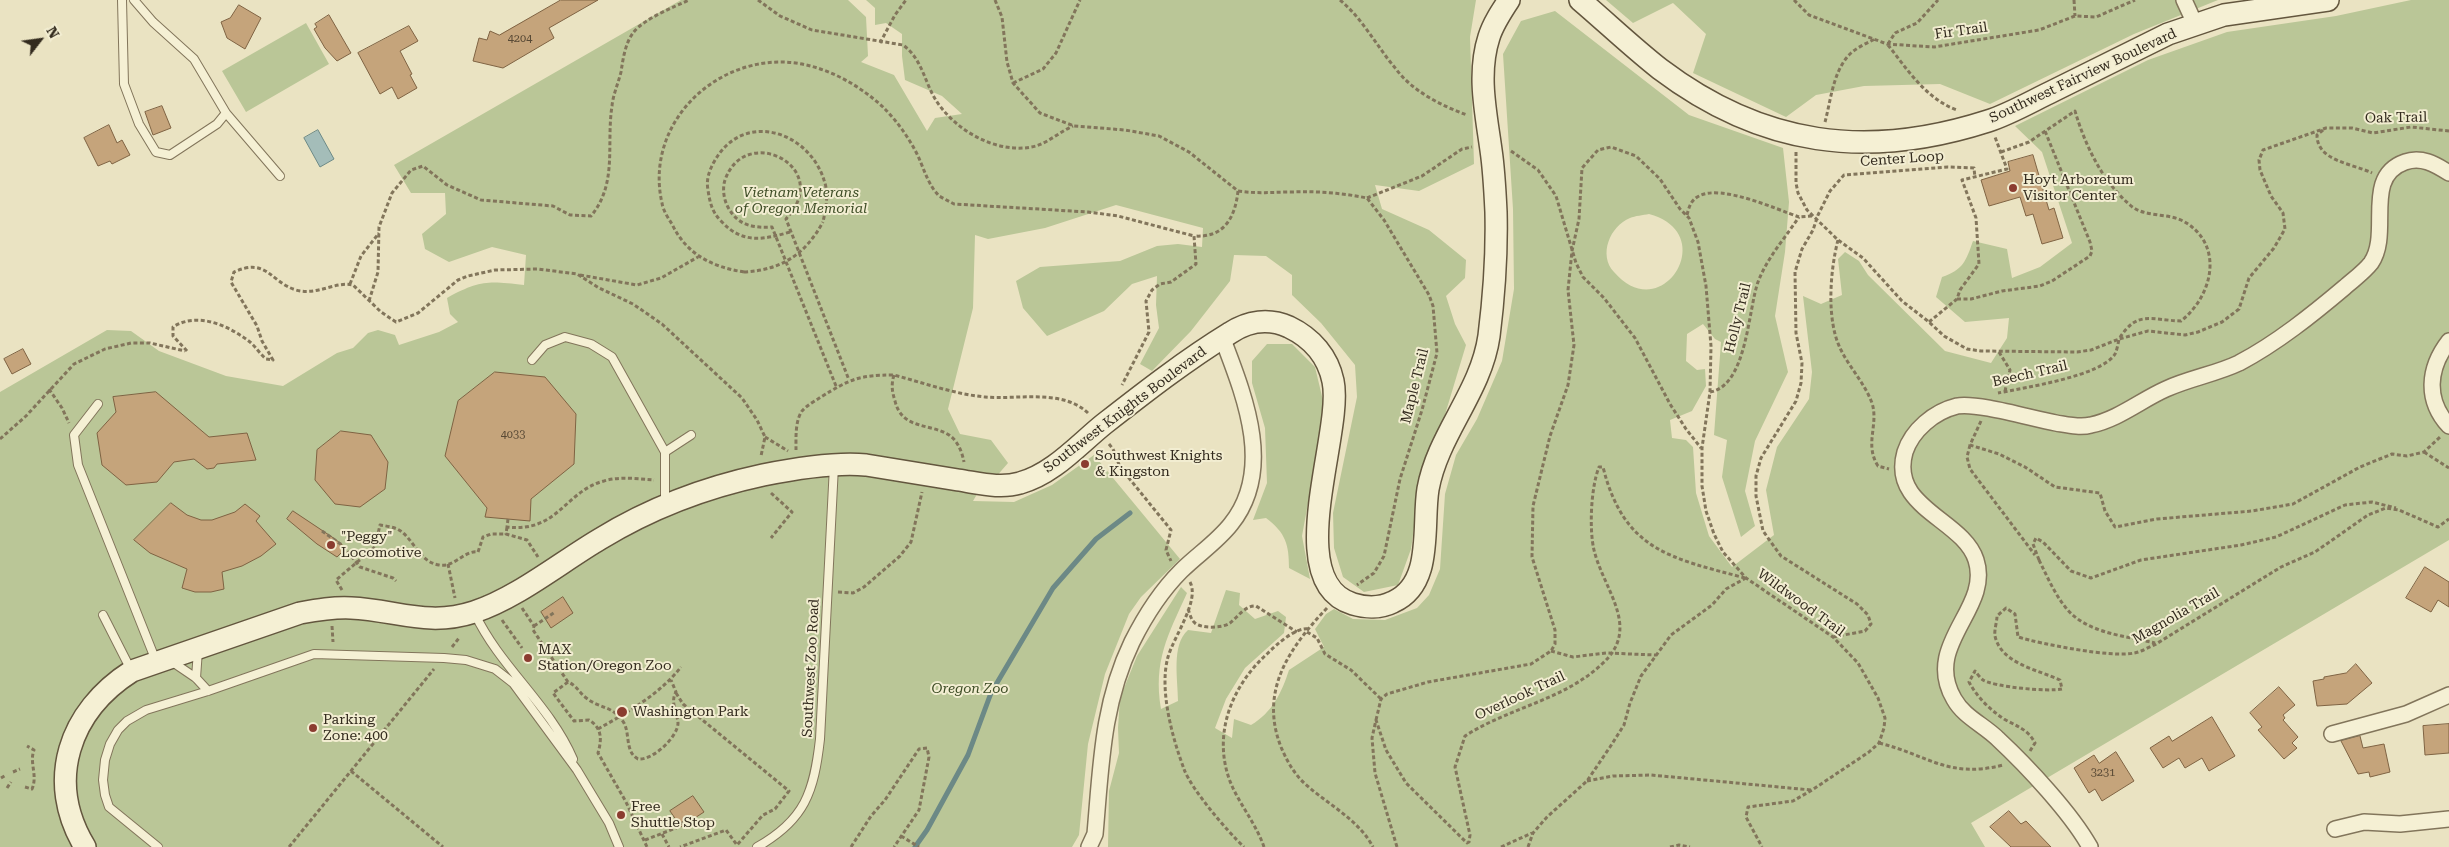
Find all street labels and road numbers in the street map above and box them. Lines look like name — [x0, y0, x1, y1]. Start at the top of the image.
street label: Fir Trail — [1933, 19, 1989, 43]
street label: Southwest Fairview Boulevard — [1987, 25, 2179, 127]
street label: Oak Trail — [2365, 109, 2427, 127]
street label: Center Loop — [1860, 148, 1944, 170]
street label: Holly Trail — [1721, 281, 1755, 355]
street label: Southwest Knights Boulevard — [1040, 343, 1210, 477]
street label: Maple Trail — [1398, 347, 1432, 425]
street label: Beech Trail — [1991, 357, 2069, 391]
street label: Wildwood Trail — [1754, 566, 1848, 640]
street label: Magnolia Trail — [2130, 584, 2222, 648]
street label: Southwest Zoo Road — [799, 598, 823, 738]
street label: Overlook Trail — [1472, 668, 1568, 724]

